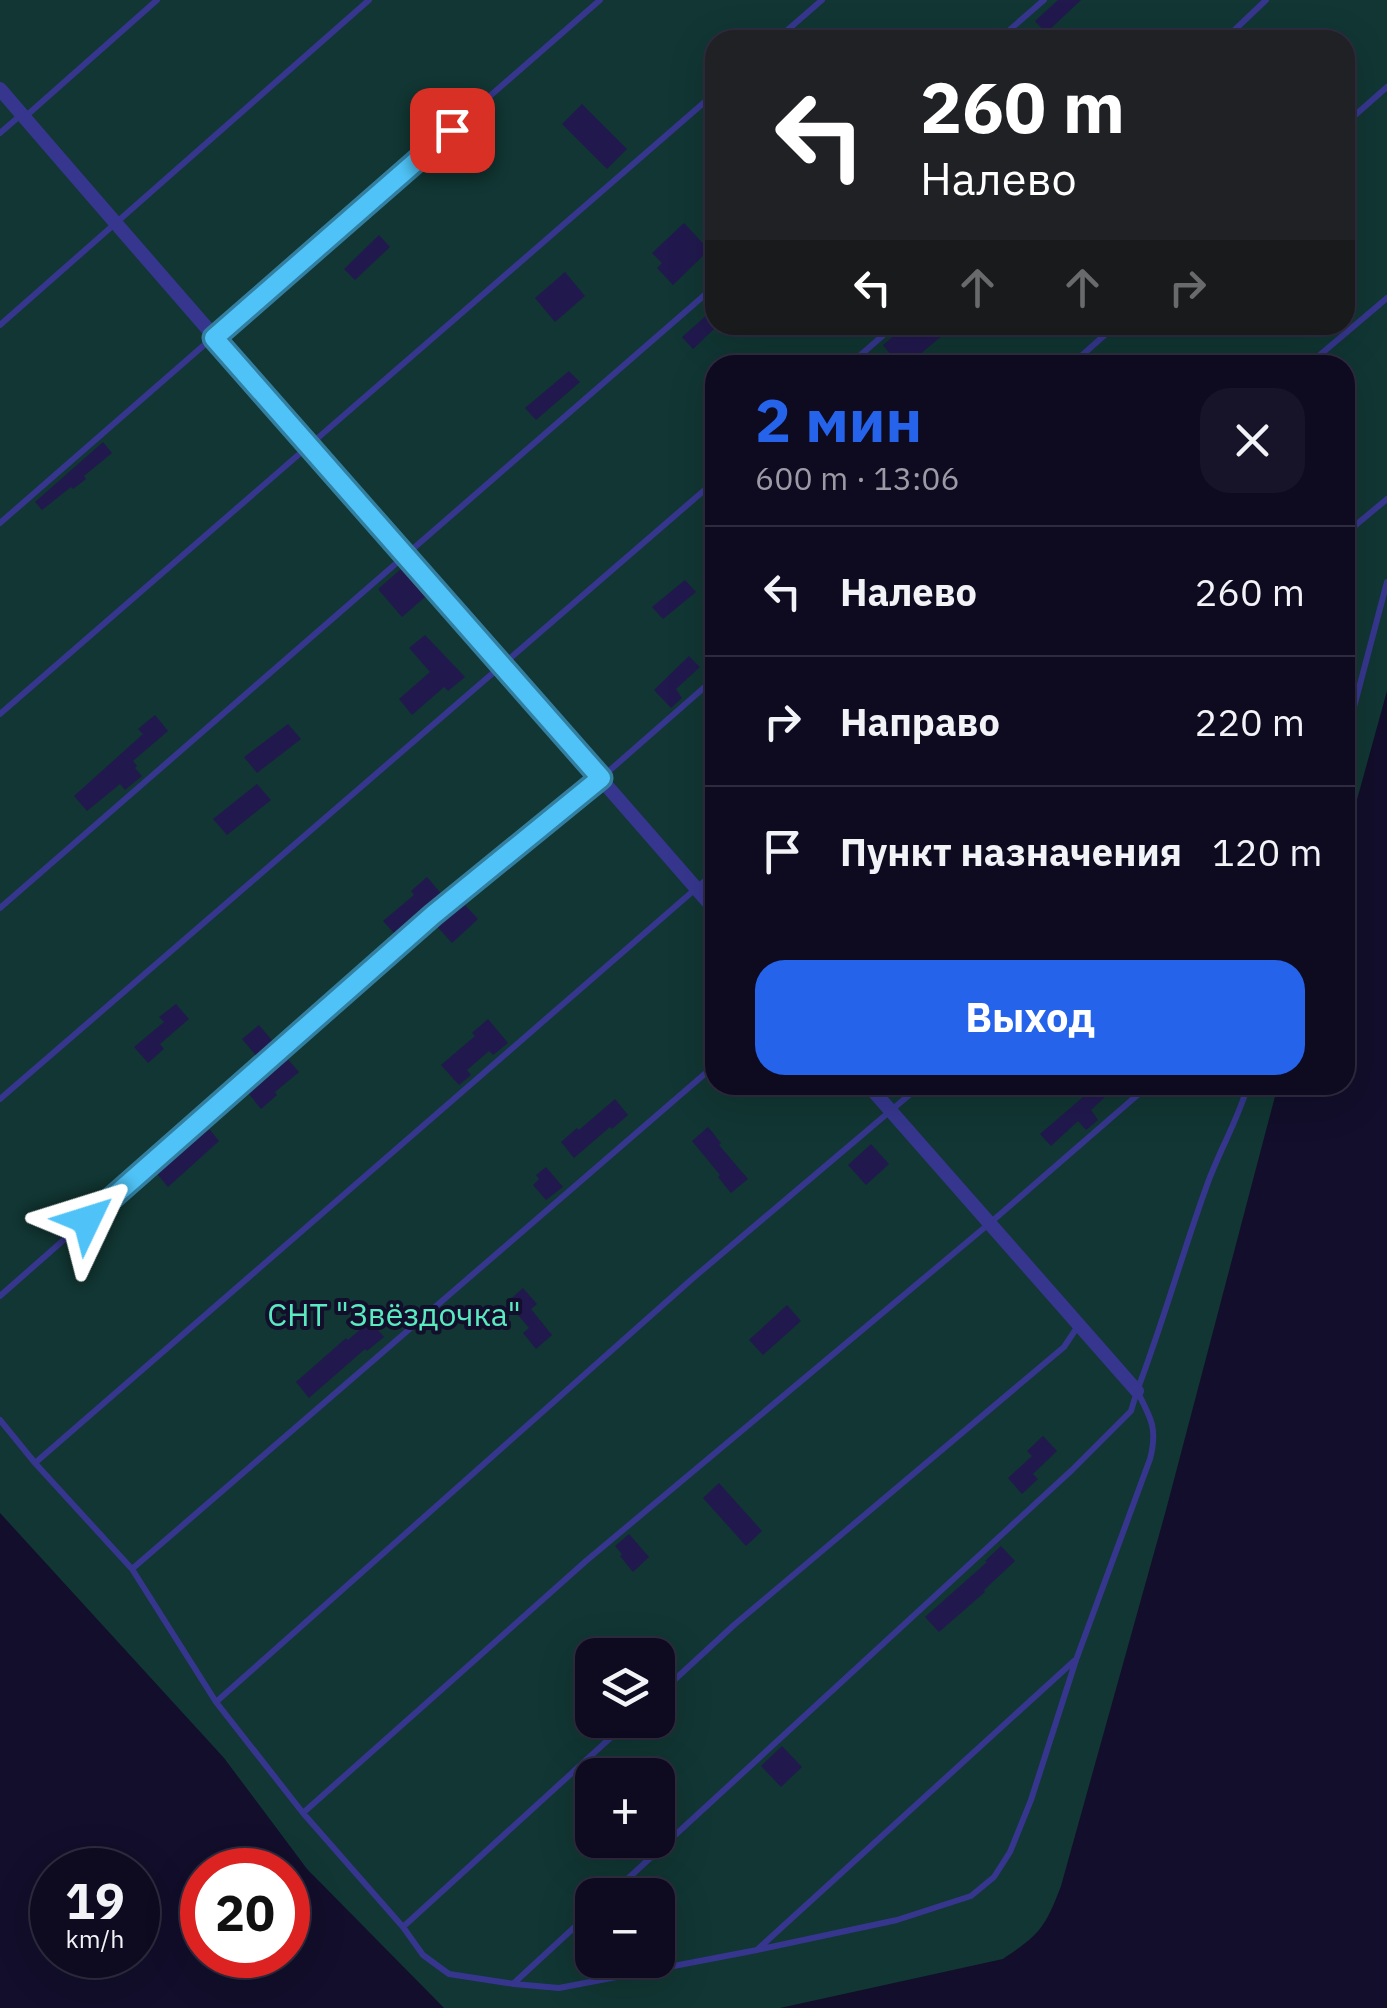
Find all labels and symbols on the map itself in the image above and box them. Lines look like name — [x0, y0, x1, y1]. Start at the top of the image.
pin — [410, 88, 495, 173]
position arrow — [35, 1168, 139, 1272]
park label: СНТ "Звёздочка" — [267, 1293, 521, 1335]
speed limit sign: 20 — [180, 1848, 310, 1978]

